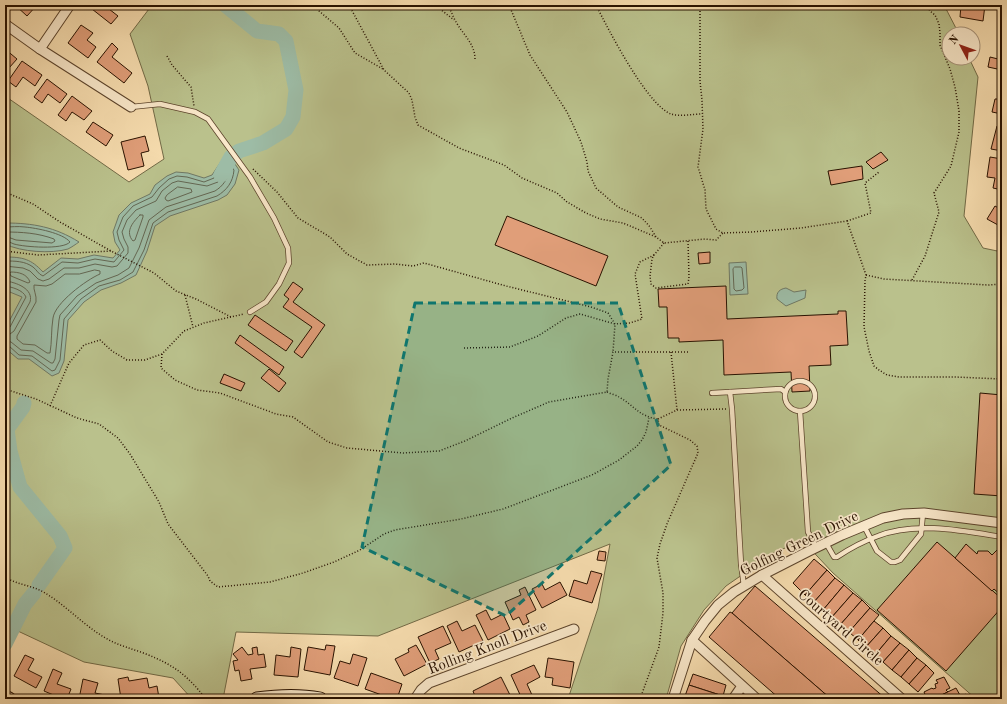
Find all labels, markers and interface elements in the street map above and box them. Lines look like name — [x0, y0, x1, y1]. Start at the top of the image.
north arrow — [941, 26, 981, 66]
text: N — [948, 33, 962, 47]
street label: Golfing Green Drive — [738, 509, 861, 580]
street label: Courtyard Circle — [794, 587, 886, 669]
street label: Rolling Knoll Drive — [426, 619, 549, 678]

